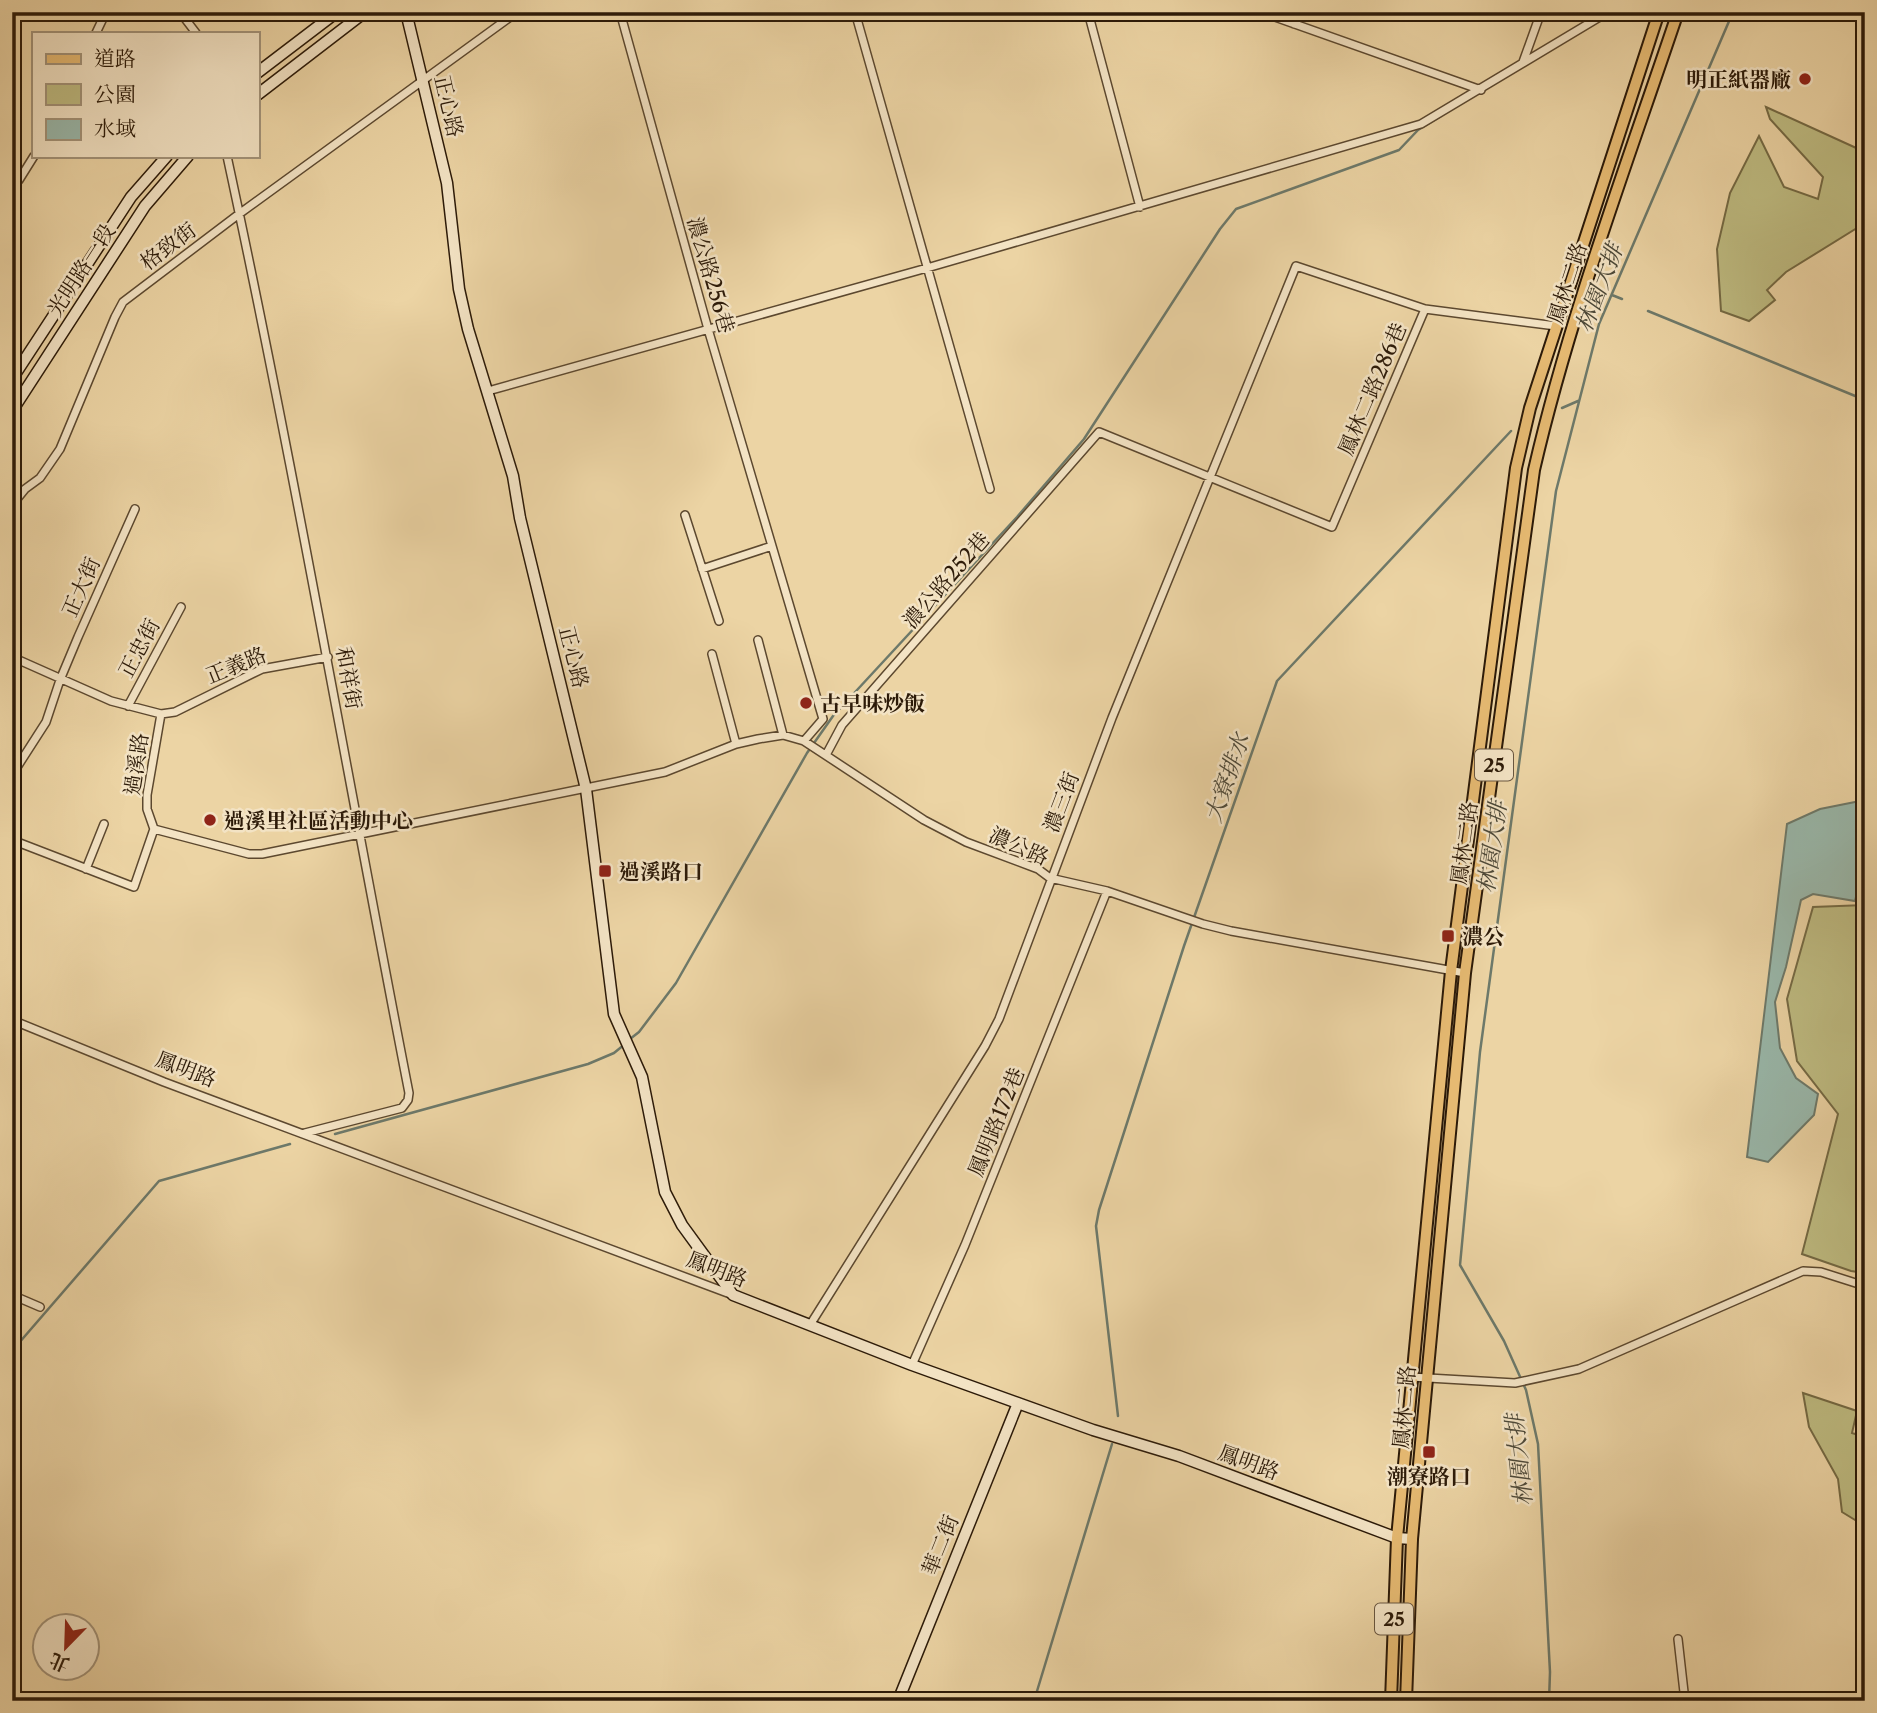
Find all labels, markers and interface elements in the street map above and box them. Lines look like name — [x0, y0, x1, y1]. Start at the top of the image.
legend — [32, 32, 259, 158]
text: 道路 — [94, 46, 136, 71]
place label: 明正紙器廠 — [1686, 67, 1791, 92]
marker: 明正紙器廠 — [1797, 71, 1813, 87]
street label: 正心路 — [430, 72, 468, 140]
text: 公園 — [94, 82, 136, 107]
text: 水域 — [94, 116, 136, 141]
street label: 濃公路256巷 — [682, 214, 740, 336]
street label: 格致街 — [135, 217, 201, 275]
street label: 光明路一段 — [42, 219, 120, 321]
water label: 林園大排 — [1569, 237, 1630, 336]
street label: 鳳林二路 — [1542, 239, 1592, 327]
street label: 鳳林二路286巷 — [1333, 319, 1411, 459]
street label: 濃公路252巷 — [897, 527, 995, 633]
street label: 正大街 — [57, 553, 105, 621]
street label: 正忠街 — [113, 614, 165, 682]
street label: 正心路 — [554, 623, 594, 691]
street label: 正義路 — [202, 642, 270, 688]
street label: 和祥街 — [331, 645, 367, 711]
place label: 古早味炒飯 — [820, 691, 925, 716]
marker: 古早味炒飯 — [798, 695, 814, 711]
water label: 大寮排水 — [1199, 728, 1256, 826]
street label: 過溪路 — [119, 731, 153, 797]
road number: 25 — [1475, 750, 1513, 780]
street label: 濃三街 — [1038, 768, 1084, 836]
water label: 林園大排 — [1472, 797, 1513, 895]
street label: 鳳林二路 — [1446, 800, 1482, 886]
place label: 過溪里社區活動中心 — [224, 808, 413, 833]
marker: 過溪里社區活動中心 — [202, 812, 218, 828]
street label: 濃公路 — [985, 822, 1053, 870]
place label: 過溪路口 — [619, 859, 703, 884]
marker: 過溪路口 — [597, 863, 613, 879]
place label: 濃公 — [1462, 924, 1504, 949]
marker: 濃公 — [1440, 928, 1456, 944]
street label: 鳳明路 — [152, 1046, 220, 1092]
street label: 鳳明路172巷 — [963, 1064, 1029, 1180]
street label: 鳳明路 — [683, 1246, 751, 1292]
street label: 鳳林二路 — [1388, 1364, 1420, 1450]
water label: 林園大排 — [1500, 1410, 1538, 1507]
street label: 鳳明路 — [1215, 1439, 1283, 1485]
marker: 潮寮路口 — [1421, 1444, 1437, 1460]
place label: 潮寮路口 — [1387, 1464, 1471, 1489]
street label: 華二街 — [917, 1511, 963, 1579]
road number: 25 — [1375, 1604, 1413, 1634]
north arrow — [32, 1612, 102, 1682]
text: 北 — [46, 1648, 73, 1676]

